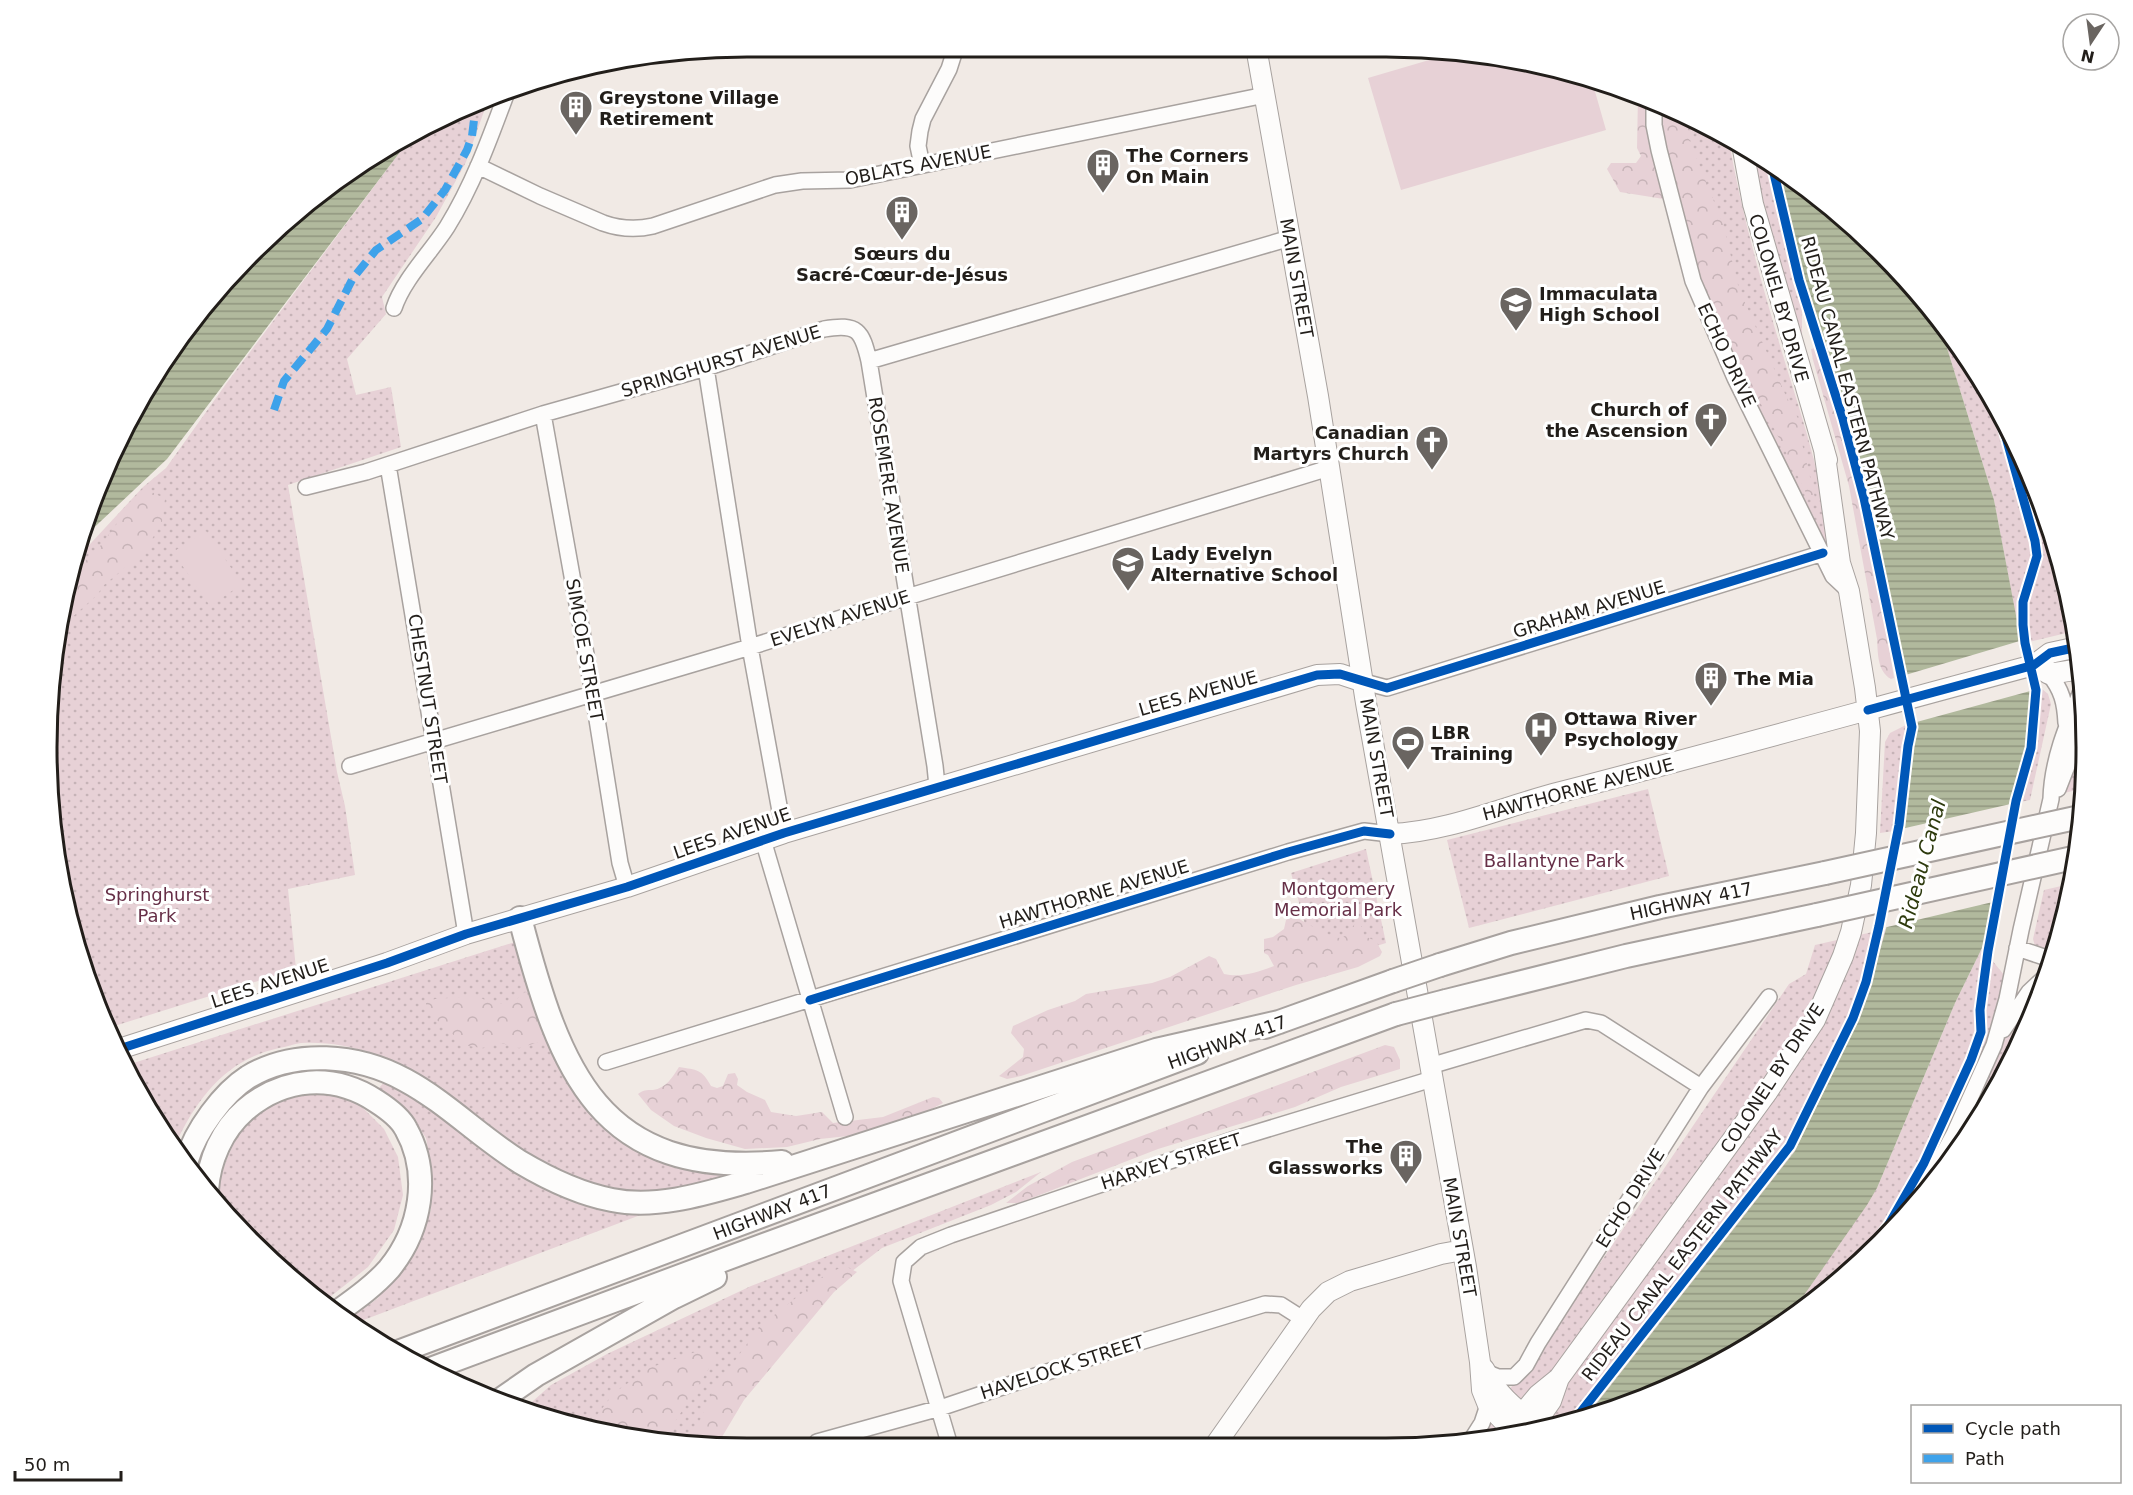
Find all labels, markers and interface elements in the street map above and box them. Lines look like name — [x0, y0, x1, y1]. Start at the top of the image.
north arrow — [2061, 12, 2121, 72]
text: N — [2079, 45, 2096, 67]
place label: Greystone Village Retirement — [599, 87, 779, 129]
building icon: Greystone Village Retirement — [558, 89, 594, 136]
street label: OBLATS AVENUE — [843, 140, 993, 190]
place label: The Corners On Main — [1126, 145, 1249, 187]
building icon: The Corners On Main — [1085, 147, 1121, 194]
building icon: Sœurs du Sacré-Cœur-de-Jésus — [884, 194, 920, 241]
street label: COLONEL BY DRIVE — [1745, 211, 1813, 385]
street label: MAIN STREET — [1276, 217, 1318, 340]
street label: RIDEAU CANAL EASTERN PATHWAY — [1797, 234, 1899, 543]
place label: Sœurs du Sacré-Cœur-de-Jésus — [796, 243, 1008, 285]
place label: Immaculata High School — [1539, 283, 1660, 325]
school or university icon: Immaculata High School — [1498, 285, 1534, 332]
street label: ECHO DRIVE — [1694, 299, 1760, 411]
street label: SPRINGHURST AVENUE — [619, 321, 823, 401]
street label: ROSEMERE AVENUE — [865, 395, 913, 575]
place label: Church of the Ascension — [1546, 399, 1688, 441]
church icon: Church of the Ascension — [1693, 401, 1729, 448]
place label: Canadian Martyrs Church — [1253, 422, 1409, 464]
church icon: Canadian Martyrs Church — [1414, 424, 1450, 471]
place label: Lady Evelyn Alternative School — [1151, 543, 1338, 585]
school or university icon: Lady Evelyn Alternative School — [1110, 545, 1146, 592]
street label: GRAHAM AVENUE — [1510, 576, 1668, 642]
street label: SIMCOE STREET — [562, 577, 608, 724]
street label: EVELYN AVENUE — [767, 585, 913, 651]
street label: CHESTNUT STREET — [404, 612, 452, 787]
building icon: The Mia — [1693, 660, 1729, 707]
street label: LEES AVENUE — [1136, 666, 1260, 720]
place label: The Mia — [1734, 668, 1814, 689]
street label: MAIN STREET — [1356, 697, 1398, 820]
place label: Ottawa River Psychology — [1564, 708, 1697, 750]
hospital icon: Ottawa River Psychology — [1523, 710, 1559, 757]
place label: LBR Training — [1431, 722, 1513, 764]
sports icon: LBR Training — [1390, 724, 1426, 771]
street label: HAWTHORNE AVENUE — [1480, 753, 1676, 825]
water label: Rideau Canal — [1893, 796, 1951, 931]
street label: LEES AVENUE — [671, 803, 793, 863]
park label: Ballantyne Park — [1484, 850, 1625, 871]
street label: HAWTHORNE AVENUE — [997, 855, 1191, 933]
park label: Montgomery Memorial Park — [1274, 878, 1403, 920]
street label: HIGHWAY 417 — [1628, 878, 1754, 924]
park label: Springhurst Park — [105, 884, 209, 926]
street label: LEES AVENUE — [208, 954, 332, 1012]
street label: COLONEL BY DRIVE — [1716, 999, 1828, 1157]
street label: HIGHWAY 417 — [1165, 1011, 1289, 1073]
street label: RIDEAU CANAL EASTERN PATHWAY — [1577, 1124, 1787, 1385]
street label: HARVEY STREET — [1098, 1128, 1245, 1194]
place label: The Glassworks — [1268, 1136, 1383, 1178]
building icon: The Glassworks — [1388, 1138, 1424, 1185]
street label: ECHO DRIVE — [1591, 1145, 1669, 1251]
street label: MAIN STREET — [1439, 1176, 1481, 1299]
street label: HIGHWAY 417 — [710, 1180, 834, 1244]
street label: HAVELOCK STREET — [978, 1330, 1147, 1403]
legend — [1911, 1405, 2121, 1483]
text: Cycle path — [1965, 1418, 2061, 1439]
scale bar — [15, 1444, 122, 1482]
text: Path — [1965, 1448, 2005, 1469]
text: 50 m — [24, 1454, 70, 1475]

